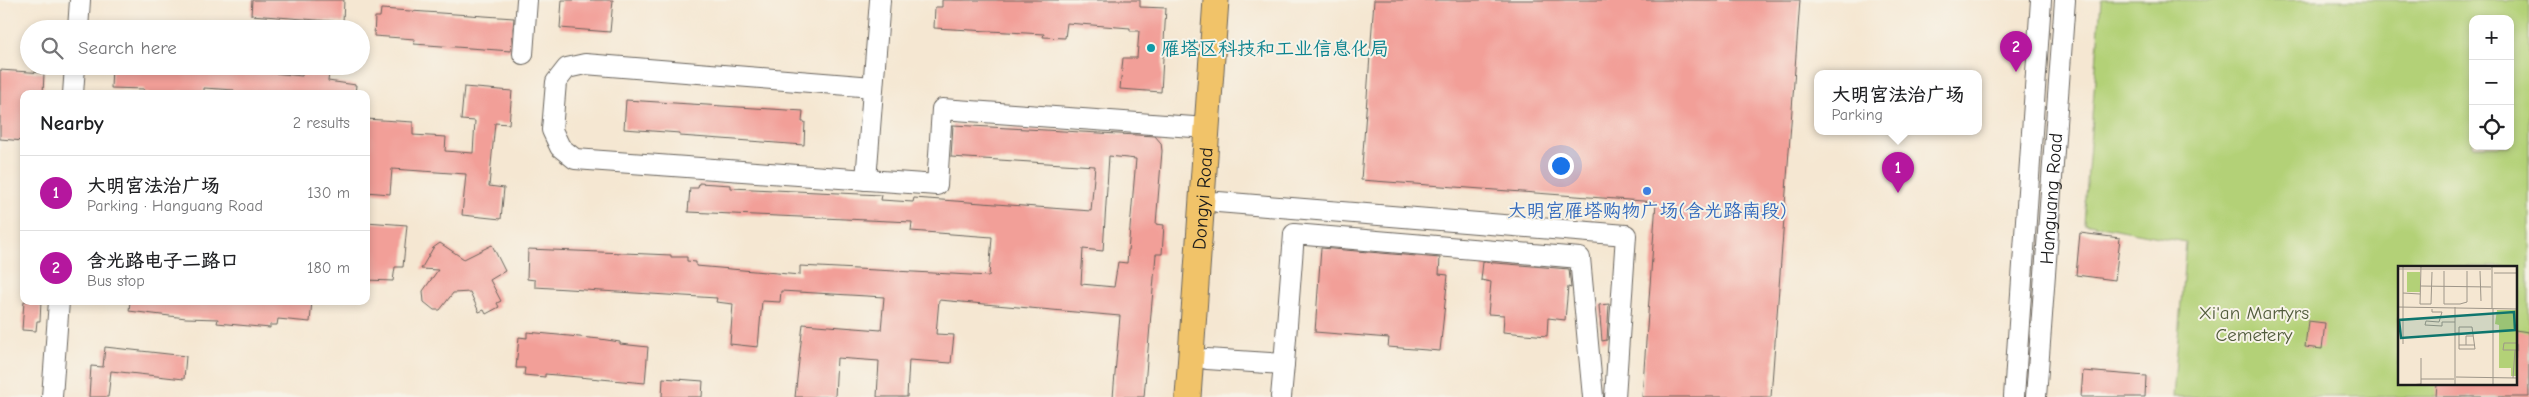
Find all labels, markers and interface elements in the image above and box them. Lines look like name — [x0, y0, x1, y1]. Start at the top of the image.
map controls — [2469, 15, 2514, 150]
button: + — [2469, 15, 2514, 60]
search box — [20, 20, 370, 75]
pin: 2 — [2000, 31, 2032, 72]
icon: search — [38, 34, 66, 62]
text: Search here — [78, 37, 177, 59]
place label: 雁塔区科技和工业信息化局 — [1161, 38, 1389, 60]
marker: 雁塔区科技和工业信息化局 — [1145, 42, 1157, 54]
button: − — [2469, 60, 2514, 105]
popup — [1814, 70, 1982, 135]
text: 大明宫法治广场 — [1831, 84, 1965, 106]
button: locate — [2469, 105, 2514, 150]
text: Parking — [1831, 106, 1883, 124]
text: Nearby — [40, 111, 104, 135]
text: 2 results — [293, 114, 350, 132]
street label: Hanguang Road — [2036, 132, 2067, 265]
street label: Dongyi Road — [1188, 146, 1218, 251]
pin: 1 — [1882, 152, 1914, 193]
your location — [1548, 153, 1574, 179]
text: 大明宫法治广场 — [87, 175, 220, 197]
text: 1 — [53, 184, 59, 202]
text: 130 m — [307, 184, 350, 202]
marker: 大明宫雁塔购物广场(含光路南段) — [1641, 185, 1653, 197]
text: Parking · Hanguang Road — [87, 197, 263, 215]
place label: 大明宫雁塔购物广场(含光路南段) — [1507, 200, 1787, 222]
text: 含光路电子二路口 — [87, 250, 239, 272]
text: 2 — [52, 259, 60, 277]
text: 180 m — [307, 259, 350, 277]
inset map — [2398, 266, 2516, 384]
text: Bus stop — [87, 272, 145, 290]
park label: Xi'an Martyrs Cemetery — [2199, 302, 2309, 346]

